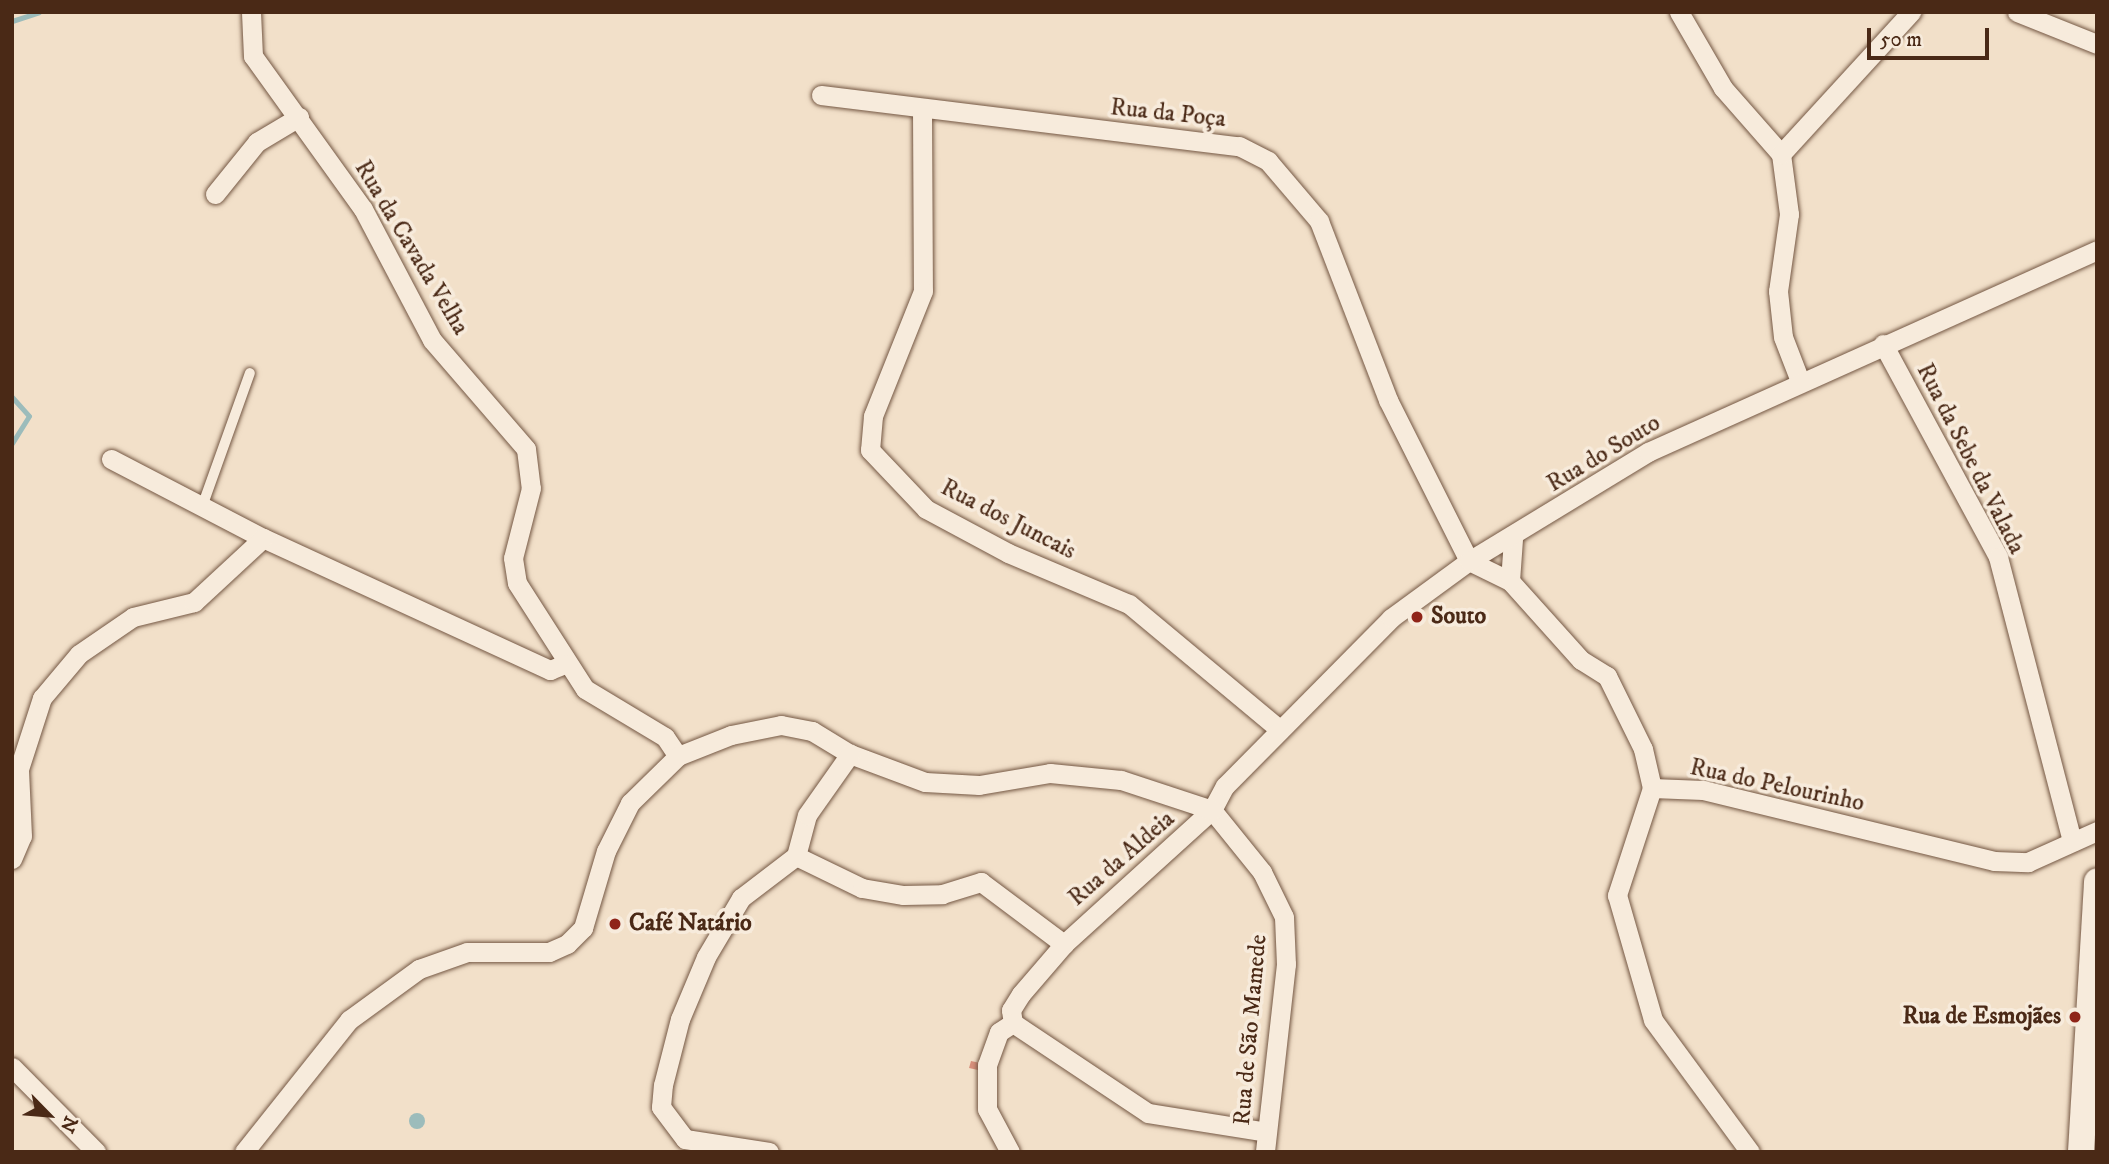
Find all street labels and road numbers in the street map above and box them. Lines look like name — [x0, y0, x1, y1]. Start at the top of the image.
street label: Rua da Poça — [1109, 94, 1227, 134]
street label: Rua da Cavada Velha — [348, 156, 474, 340]
street label: Rua da Sebe da Valada — [1910, 359, 2030, 559]
street label: Rua do Souto — [1542, 409, 1666, 499]
street label: Rua dos Juncais — [936, 474, 1080, 566]
street label: Rua do Pelourinho — [1687, 753, 1867, 819]
street label: Rua da Aldeia — [1063, 805, 1181, 913]
street label: Rua de São Mamede — [1228, 933, 1274, 1127]

